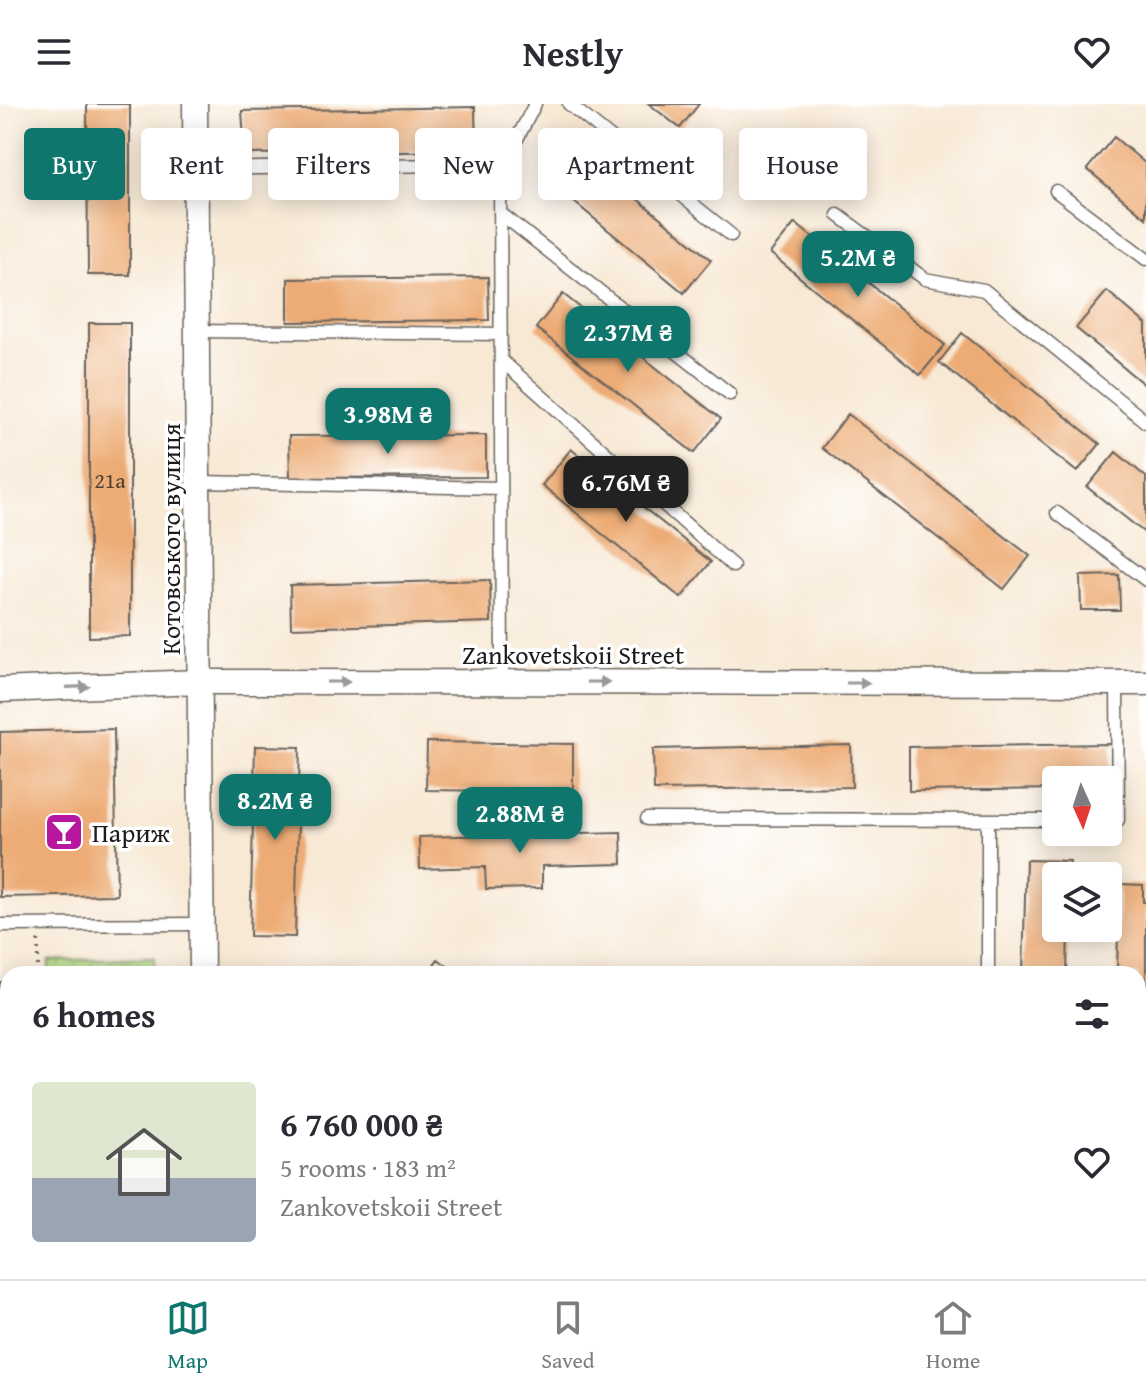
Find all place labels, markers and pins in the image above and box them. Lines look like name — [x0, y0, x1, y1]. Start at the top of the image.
pin: 5.2M ₴ — [793, 231, 923, 299]
pin: 2.37M ₴ — [554, 306, 702, 374]
pin: 3.98M ₴ — [314, 388, 462, 456]
pin: 6.76M ₴ — [552, 456, 700, 524]
pin: 8.2M ₴ — [210, 774, 340, 842]
pin: 2.88M ₴ — [446, 787, 594, 855]
bar icon: Париж — [43, 811, 85, 853]
place label: Париж — [92, 813, 170, 852]

